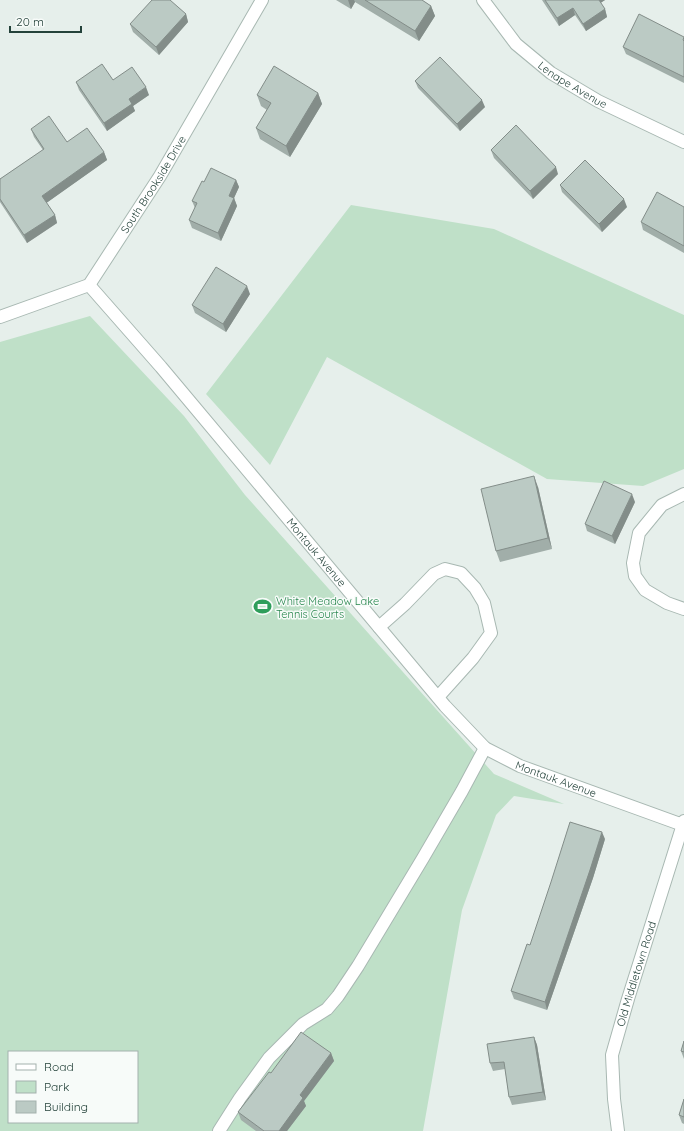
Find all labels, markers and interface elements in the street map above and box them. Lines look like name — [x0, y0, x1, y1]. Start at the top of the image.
scale bar — [10, 8, 81, 34]
text: 20 m — [16, 14, 44, 29]
street label: Lenape Avenue — [535, 58, 609, 111]
street label: South Brookside Drive — [118, 133, 189, 236]
street label: Montauk Avenue — [284, 515, 349, 590]
place label: White Meadow Lake Tennis Courts — [276, 594, 379, 621]
sports icon: White Meadow Lake Tennis Courts — [253, 597, 273, 617]
street label: Montauk Avenue — [514, 758, 598, 800]
street label: Old Middletown Road — [614, 920, 659, 1028]
legend — [8, 1051, 138, 1123]
text: Road — [44, 1059, 74, 1074]
text: Park — [44, 1079, 69, 1094]
text: Building — [44, 1099, 88, 1114]

